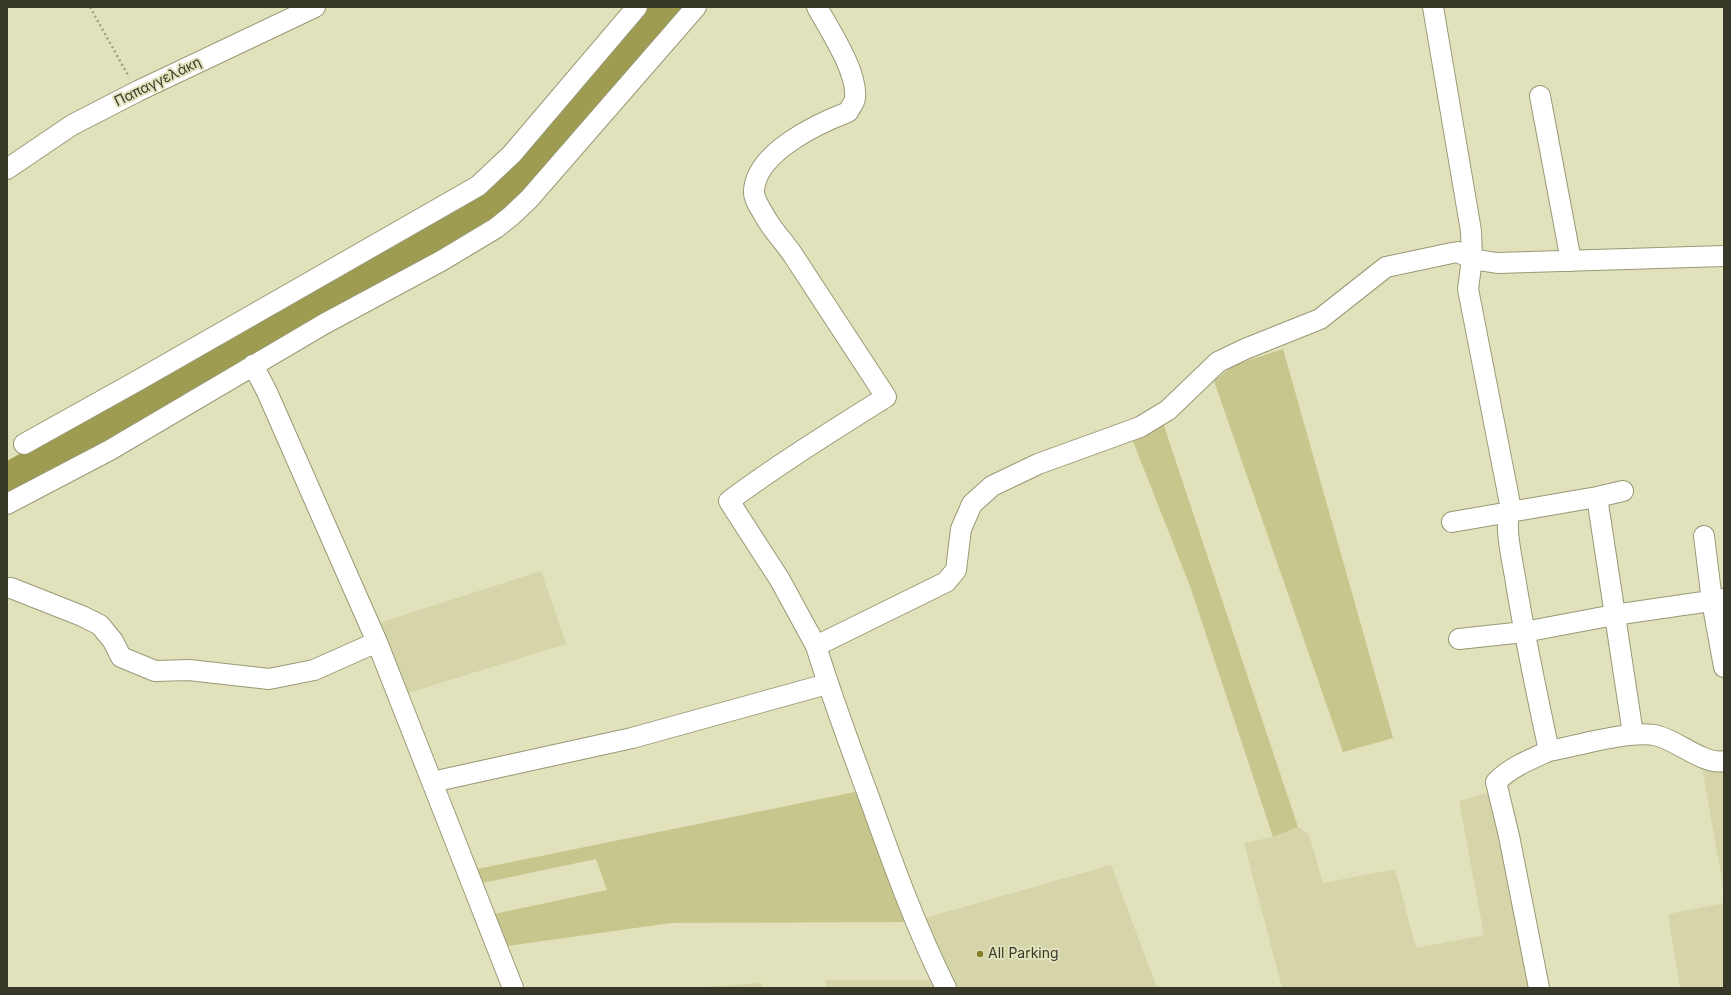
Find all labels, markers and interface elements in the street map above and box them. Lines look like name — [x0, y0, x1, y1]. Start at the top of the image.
street label: Παπαγγελάκη — [112, 54, 204, 110]
place label: All Parking — [988, 946, 1059, 962]
marker: All Parking — [975, 949, 985, 959]

